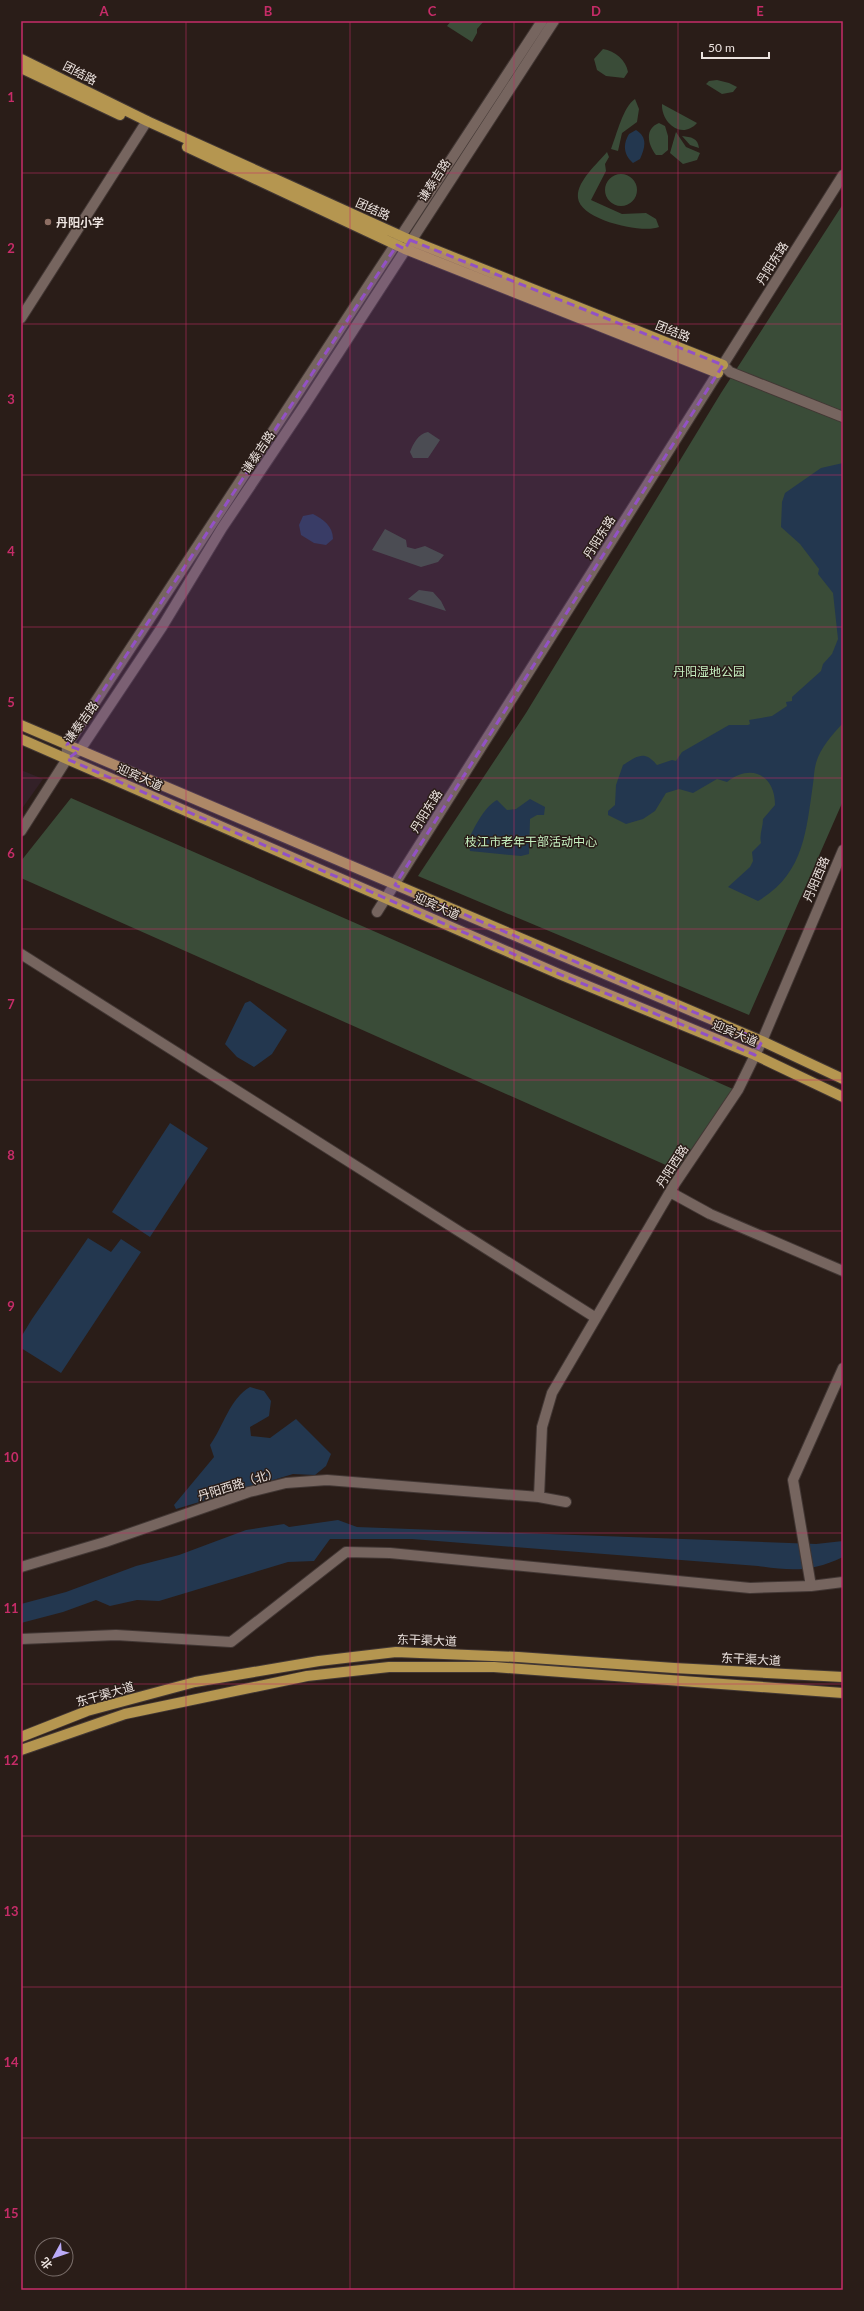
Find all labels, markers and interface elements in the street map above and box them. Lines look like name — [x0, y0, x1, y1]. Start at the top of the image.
text: A — [98, 3, 109, 19]
text: B — [264, 3, 273, 19]
text: C — [428, 3, 437, 19]
text: D — [591, 3, 601, 19]
text: E — [756, 3, 764, 19]
scale bar — [702, 34, 769, 60]
text: 50 m — [708, 40, 735, 55]
street label: 团结路 — [61, 58, 99, 88]
text: 1 — [7, 89, 15, 105]
street label: 谦泰吉路 — [415, 156, 453, 204]
street label: 团结路 — [353, 195, 393, 223]
place label: 丹阳小学 — [56, 215, 104, 230]
marker: 丹阳小学 — [43, 217, 53, 227]
street label: 丹阳东路 — [753, 239, 791, 287]
text: 2 — [7, 240, 15, 256]
street label: 团结路 — [653, 317, 693, 345]
text: 3 — [7, 391, 15, 407]
street label: 谦泰吉路 — [238, 428, 278, 476]
street label: 丹阳东路 — [580, 513, 618, 561]
text: 4 — [7, 543, 15, 559]
park label: 丹阳湿地公园 — [673, 664, 745, 679]
text: 5 — [7, 694, 15, 710]
street label: 谦泰吉路 — [61, 698, 101, 746]
street label: 迎宾大道 — [115, 760, 165, 794]
street label: 丹阳东路 — [407, 787, 445, 835]
park label: 枝江市老年干部活动中心 — [465, 834, 597, 849]
text: 6 — [7, 845, 15, 861]
street label: 丹阳西路 — [800, 854, 832, 904]
street label: 迎宾大道 — [412, 889, 462, 923]
text: 7 — [7, 996, 15, 1012]
street label: 迎宾大道 — [710, 1017, 760, 1049]
street label: 丹阳西路 — [653, 1142, 691, 1190]
text: 8 — [7, 1147, 15, 1163]
text: 9 — [7, 1298, 15, 1314]
text: 10 — [3, 1449, 19, 1465]
street label: 丹阳西路（北） — [196, 1465, 280, 1503]
text: 11 — [3, 1600, 19, 1616]
street label: 东干渠大道 — [397, 1631, 457, 1649]
street label: 东干渠大道 — [721, 1650, 781, 1668]
street label: 东干渠大道 — [74, 1679, 136, 1709]
text: 12 — [3, 1752, 19, 1768]
text: 13 — [3, 1903, 19, 1919]
text: 14 — [3, 2054, 19, 2070]
text: 15 — [3, 2205, 19, 2221]
north arrow — [34, 2237, 74, 2277]
text: 北 — [37, 2255, 54, 2272]

